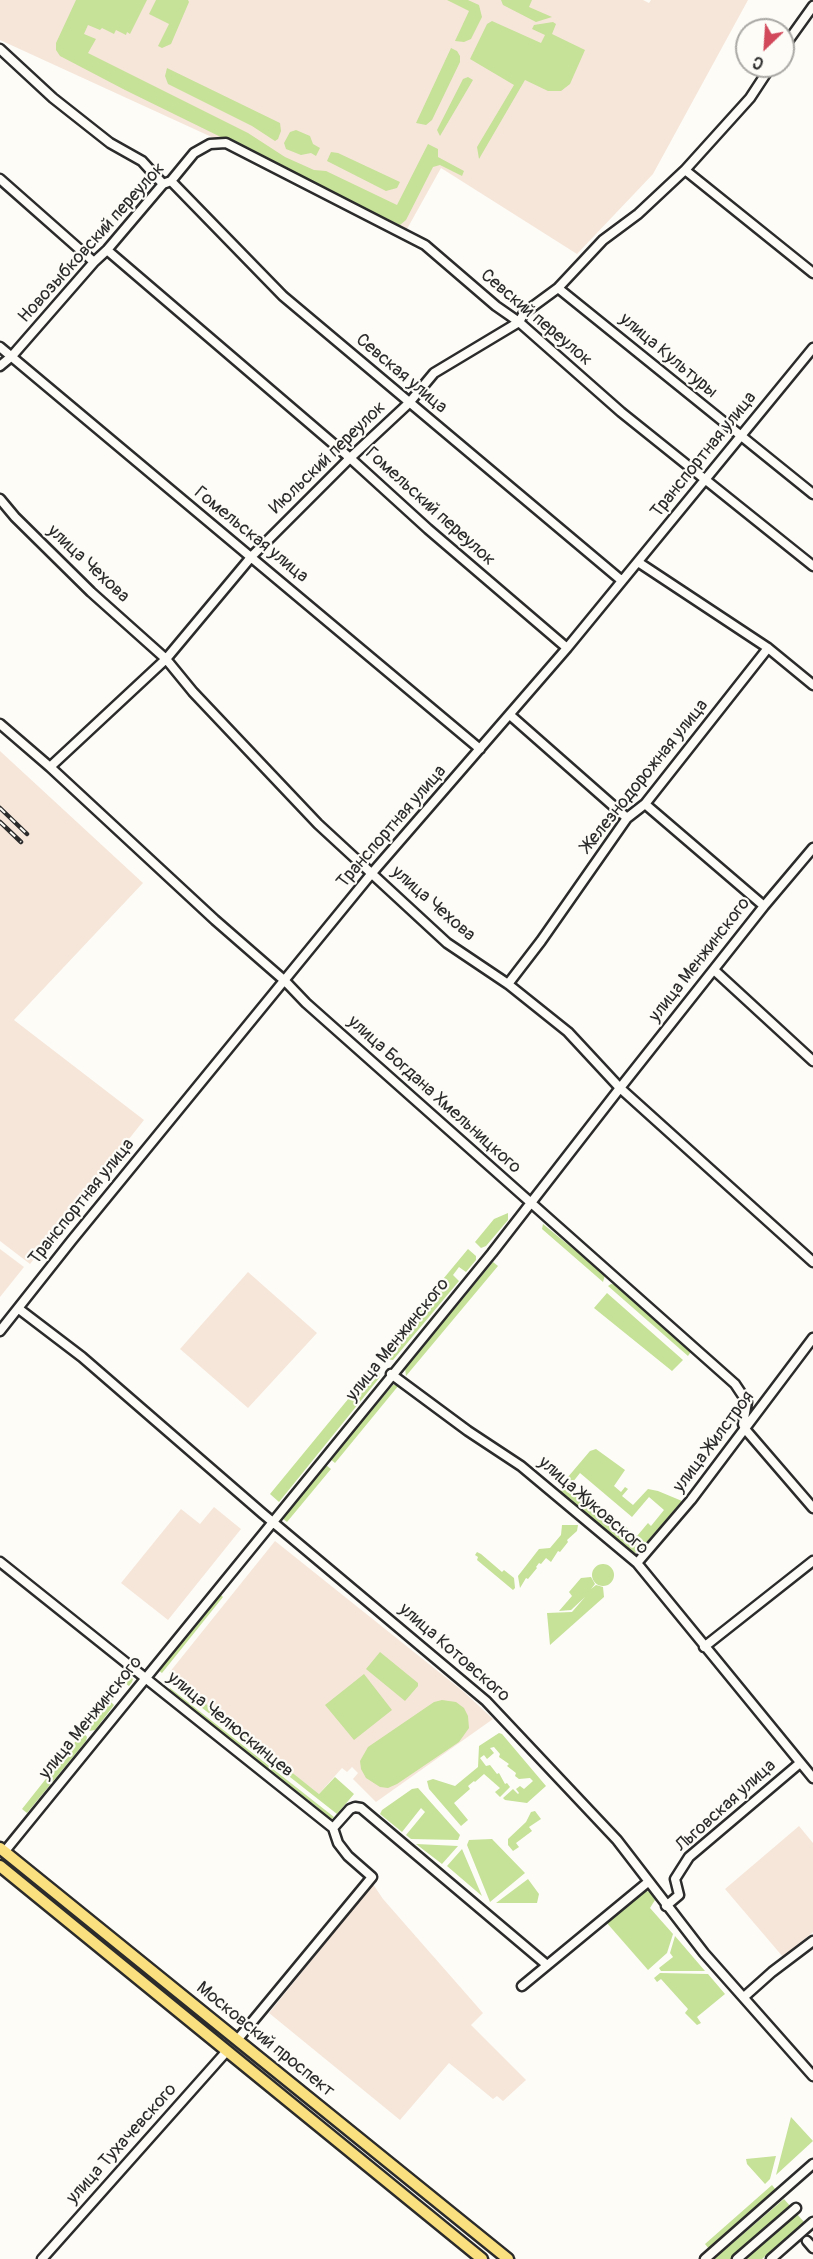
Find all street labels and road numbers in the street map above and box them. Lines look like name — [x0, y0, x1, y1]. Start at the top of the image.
street label: Новозыбковский переулок — [14, 158, 170, 328]
street label: Севский переулок — [476, 265, 596, 371]
street label: улица Культуры — [615, 309, 721, 403]
street label: Севская улица — [351, 329, 451, 419]
street label: Транспортная улица — [647, 388, 761, 522]
street label: Июльский переулок — [265, 397, 391, 519]
street label: Гомельский переулок — [361, 443, 499, 571]
street label: Гомельская улица — [190, 482, 312, 588]
street label: улица Чехова — [42, 521, 134, 607]
street label: Железнодорожная улица — [577, 695, 713, 857]
street label: Транспортная улица — [333, 761, 451, 893]
street label: улица Чехова — [387, 862, 479, 946]
street label: улица Менжинского — [645, 893, 755, 1027]
street label: улица Богдана Хмельницкого — [343, 1011, 525, 1179]
street label: Транспортная улица — [25, 1135, 139, 1269]
street label: улица Менжинского — [342, 1274, 454, 1406]
street label: улица Жилстроя — [669, 1387, 759, 1497]
street label: улица Жуковского — [533, 1452, 653, 1560]
street label: улица Котовского — [394, 1599, 514, 1707]
street label: улица Менжинского — [35, 1652, 147, 1784]
street label: улица Челюскинцев — [162, 1667, 298, 1783]
street label: Льговская улица — [671, 1755, 781, 1857]
street label: Московский проспект — [192, 1978, 338, 2102]
street label: улица Тухачевского — [62, 2079, 182, 2209]

